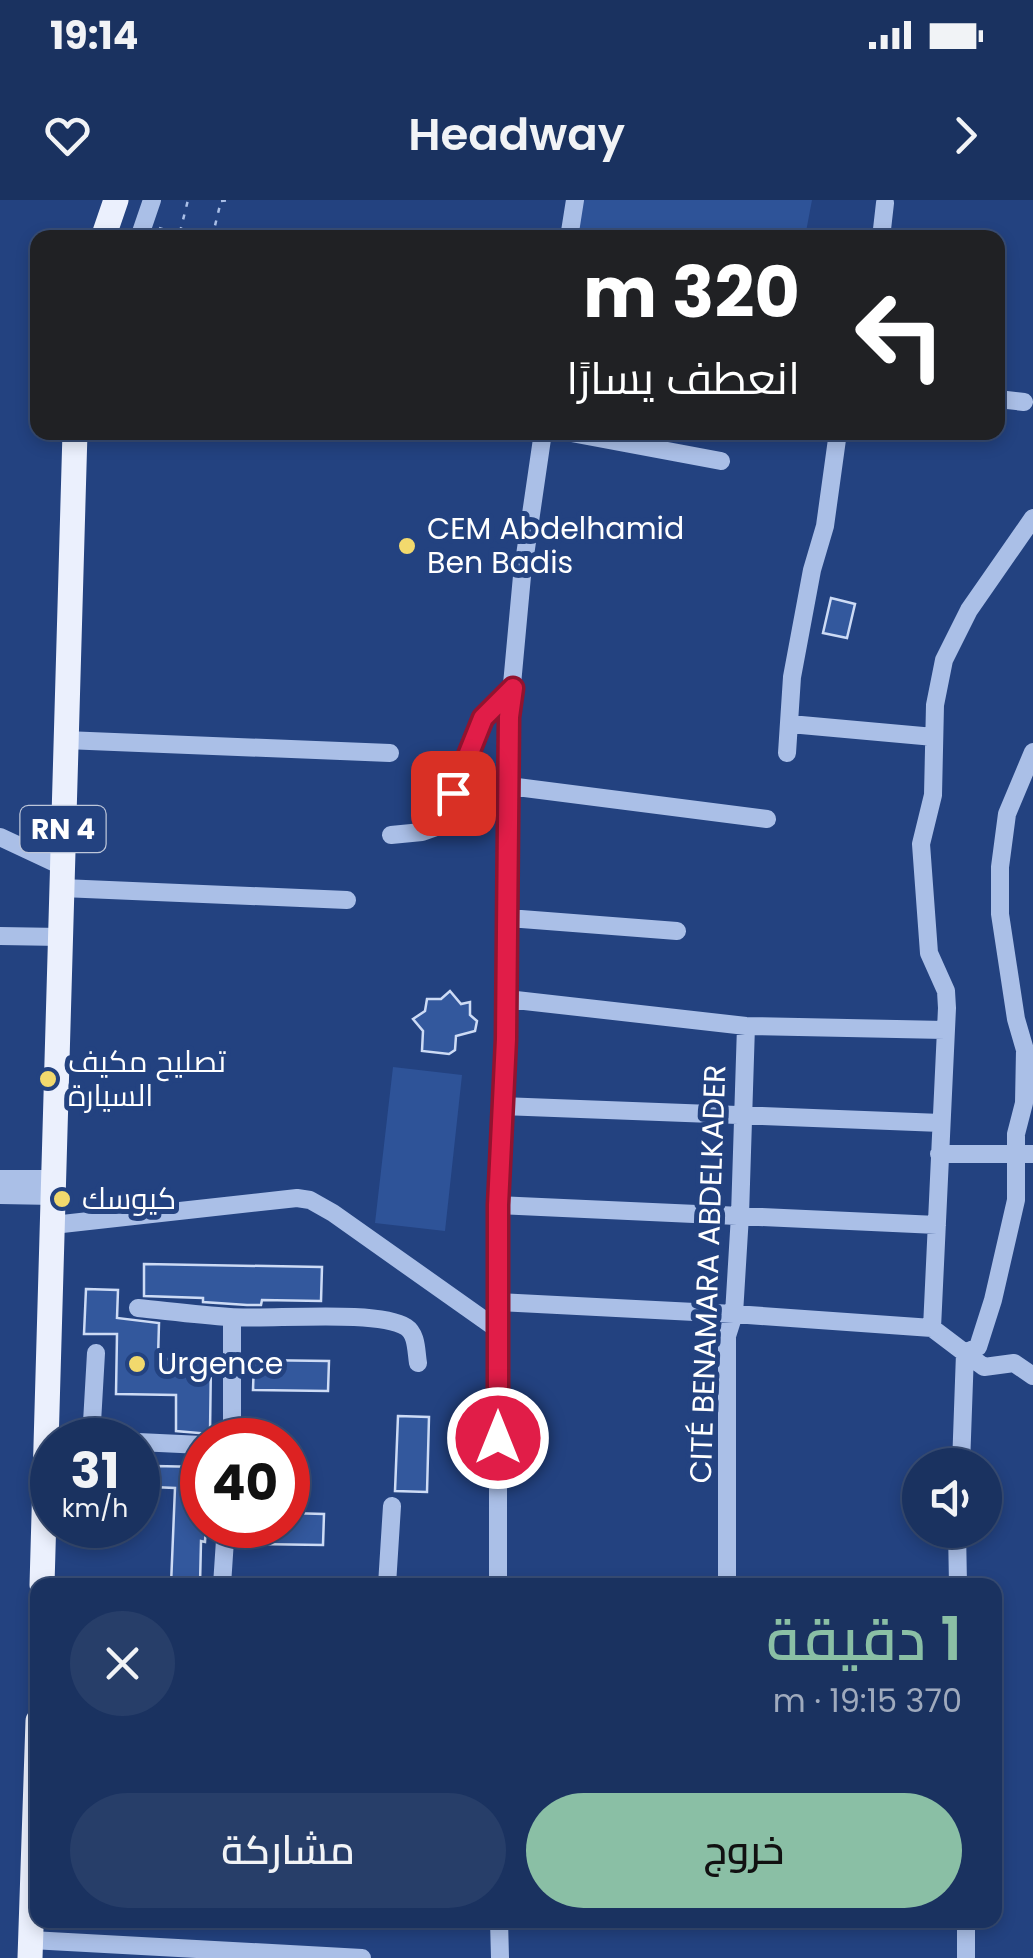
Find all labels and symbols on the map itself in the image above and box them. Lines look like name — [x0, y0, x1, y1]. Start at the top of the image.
place label: CEM Abdelhamid Ben Badis — [427, 507, 684, 584]
marker: CEM Abdelhamid Ben Badis — [396, 535, 418, 557]
pin — [411, 751, 496, 836]
road number: RN 4 — [20, 806, 106, 852]
place label: تصليح مكيف السيارة — [68, 1040, 226, 1117]
street label: CITÉ BENAMARA ABDELKADER — [679, 1064, 736, 1484]
marker: تصليح مكيف السيارة — [37, 1068, 59, 1090]
place label: كيوسك — [82, 1177, 176, 1220]
marker: كيوسك — [51, 1188, 73, 1210]
place label: Urgence — [157, 1342, 283, 1385]
marker: Urgence — [126, 1353, 148, 1375]
position arrow — [446, 1386, 550, 1490]
speed limit sign: 40 — [180, 1418, 310, 1548]

